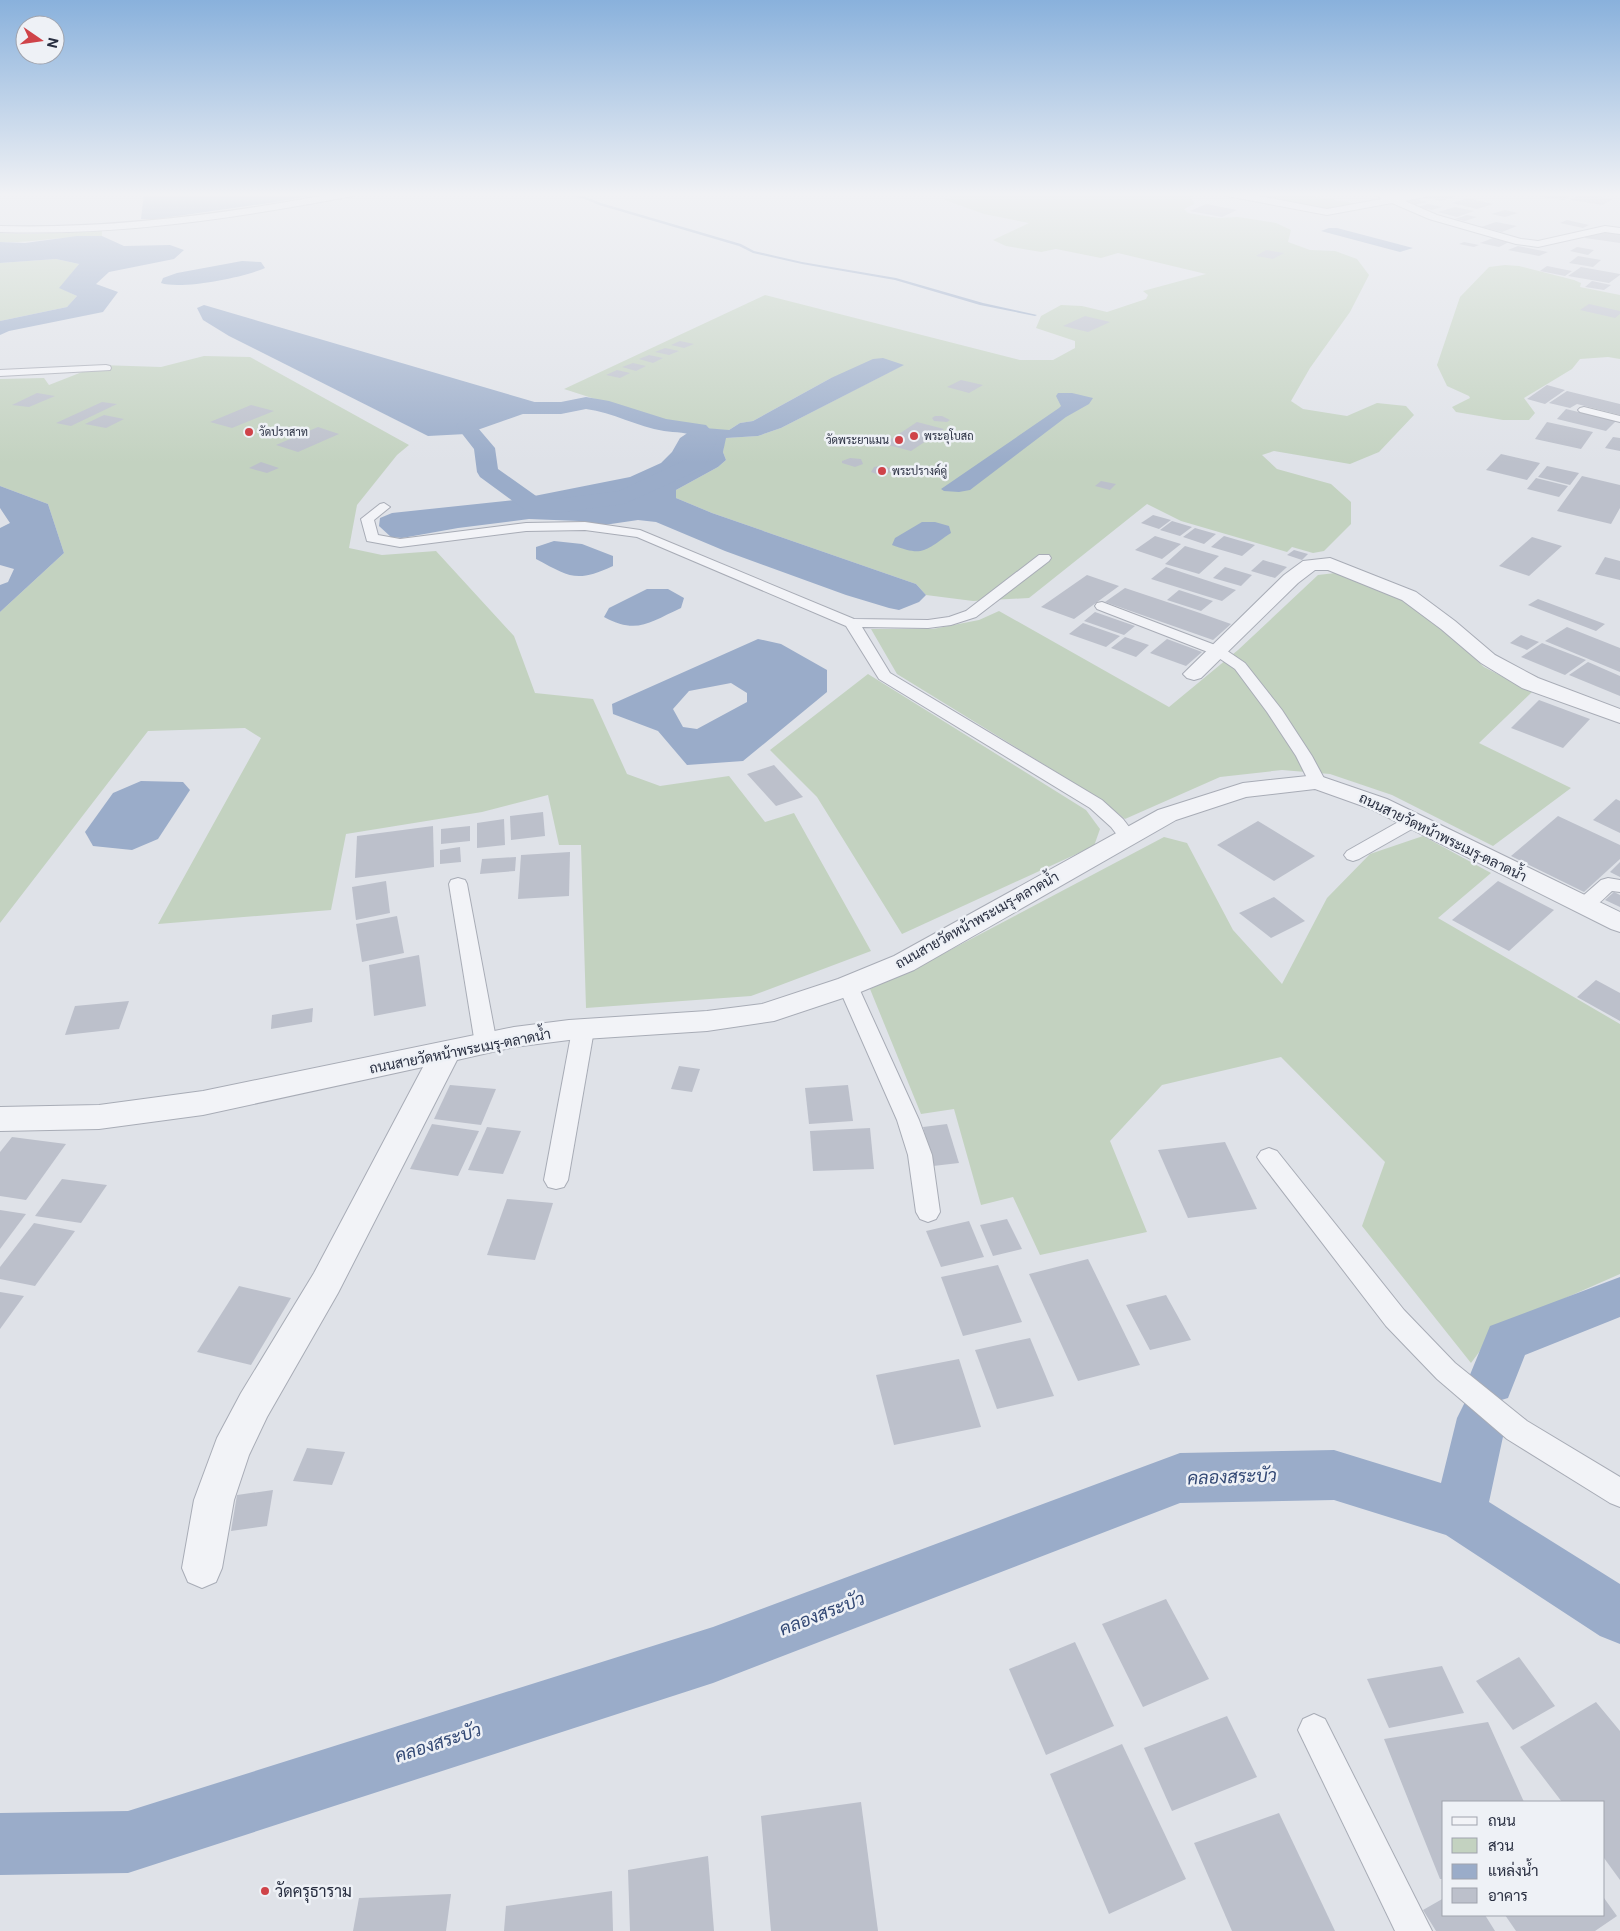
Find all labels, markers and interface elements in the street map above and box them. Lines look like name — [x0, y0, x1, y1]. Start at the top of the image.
north arrow — [15, 15, 65, 65]
text: N — [44, 36, 62, 50]
place label: วัดปราสาท — [259, 425, 308, 439]
marker: วัดปราสาท — [243, 426, 255, 438]
place label: พระอุโบสถ — [924, 428, 974, 445]
marker: พระอุโบสถ — [908, 430, 920, 442]
place label: วัดพระยาแมน — [826, 433, 889, 447]
marker: วัดพระยาแมน — [893, 434, 905, 446]
place label: พระปรางค์คู่ — [892, 463, 947, 479]
marker: พระปรางค์คู่ — [876, 465, 888, 477]
street label: ถนนสายวัดหน้าพระเมรุ-ตลาดน้ำ — [1356, 786, 1531, 886]
street label: ถนนสายวัดหน้าพระเมรุ-ตลาดน้ำ — [891, 865, 1062, 973]
street label: ถนนสายวัดหน้าพระเมรุ-ตลาดน้ำ — [367, 1022, 552, 1078]
water label: คลองสระบัว — [1187, 1464, 1277, 1489]
water label: คลองสระบัว — [776, 1588, 867, 1639]
water label: คลองสระบัว — [392, 1719, 484, 1766]
legend — [1442, 1801, 1605, 1916]
text: ถนน — [1488, 1812, 1516, 1830]
text: สวน — [1488, 1837, 1514, 1855]
text: แหล่งน้ำ — [1488, 1858, 1539, 1880]
place label: วัดครุธาราม — [275, 1881, 352, 1903]
marker: วัดครุธาราม — [259, 1885, 271, 1897]
text: อาคาร — [1488, 1887, 1528, 1905]

